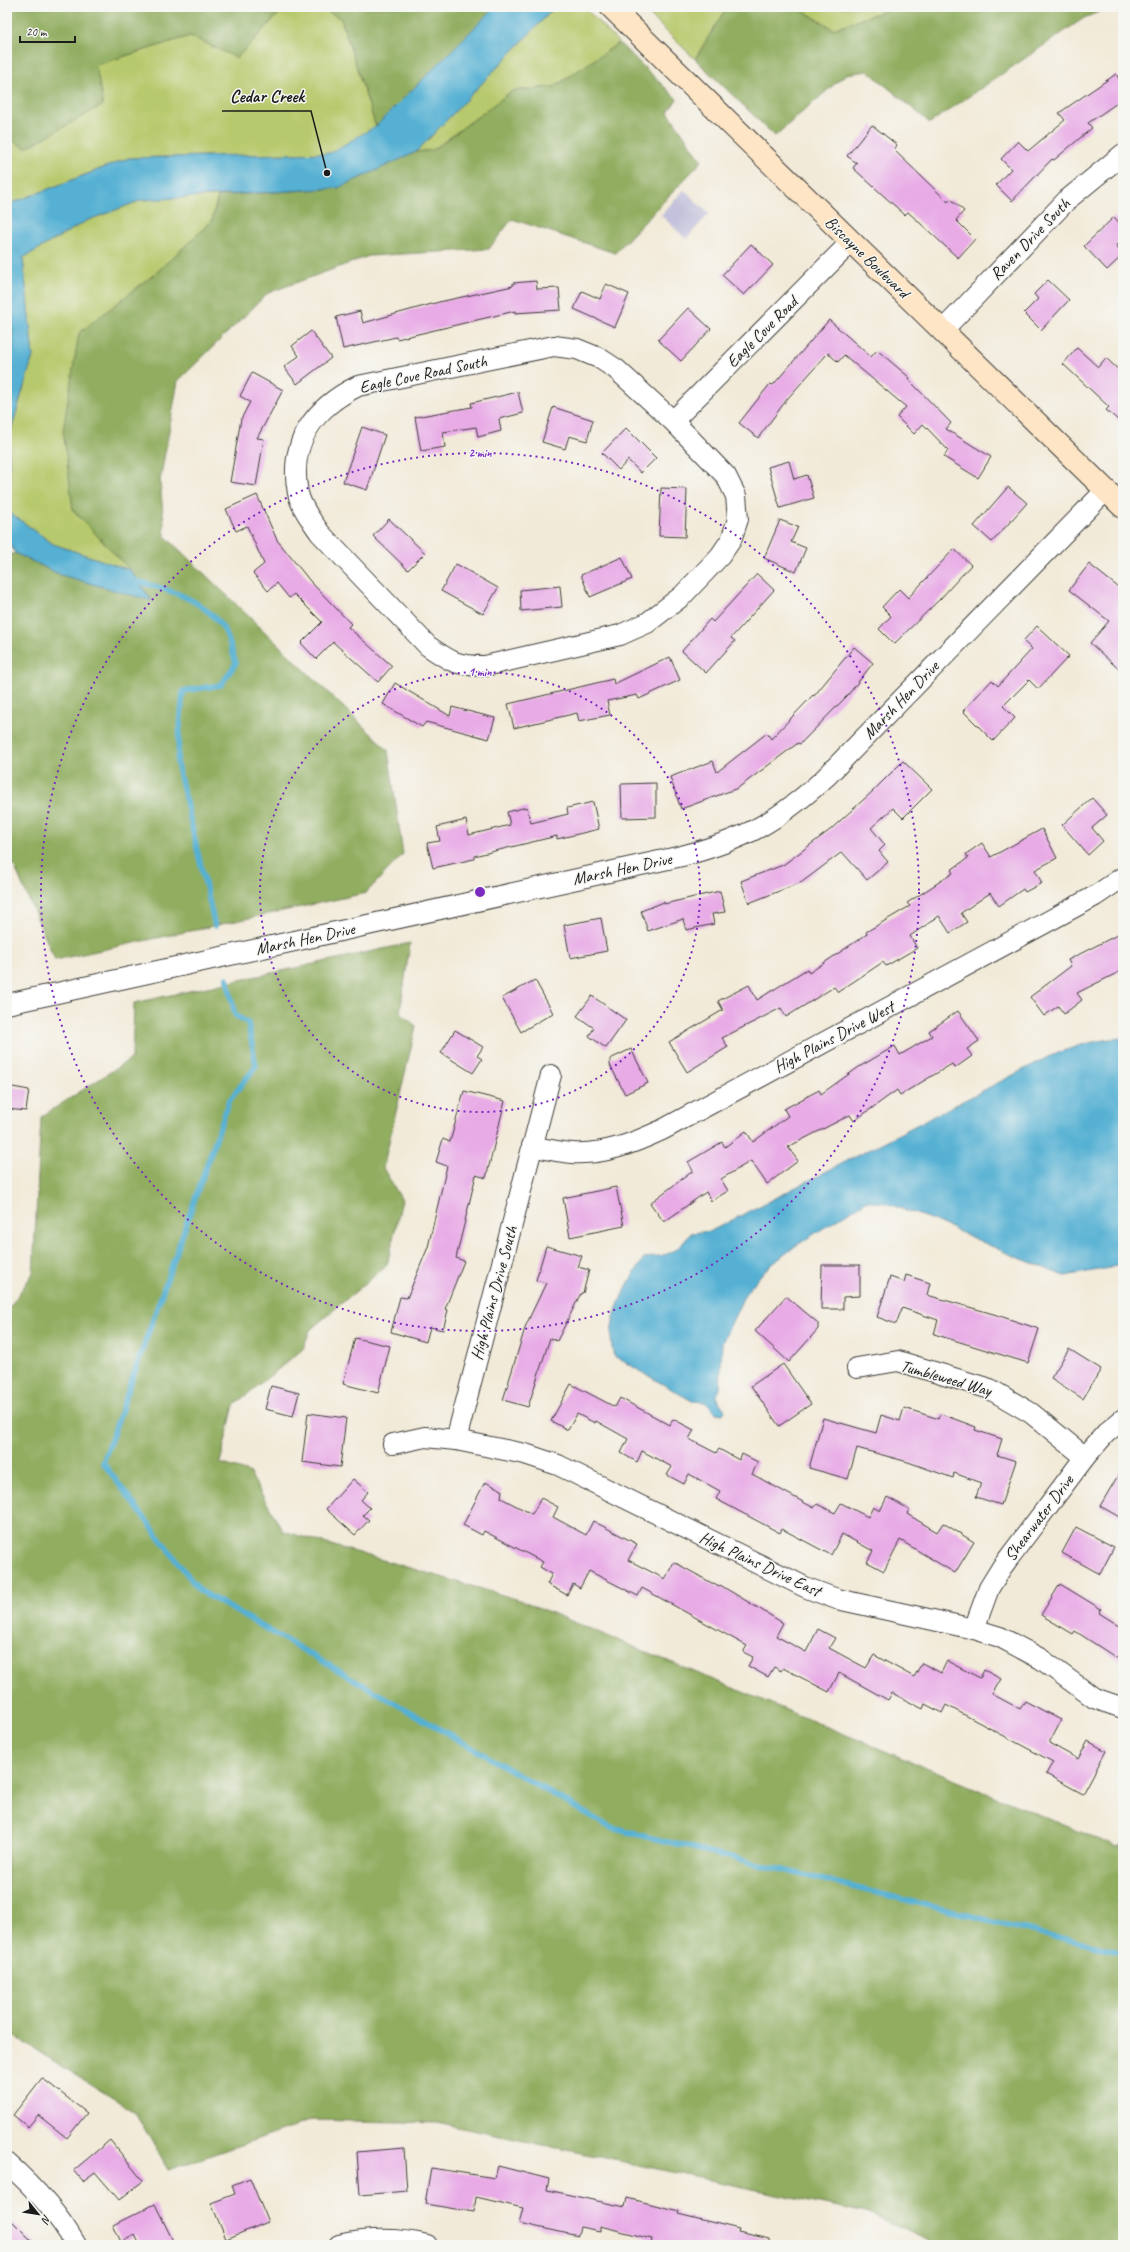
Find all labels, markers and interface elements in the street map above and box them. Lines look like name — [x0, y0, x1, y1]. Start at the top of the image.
scale bar — [20, 18, 75, 44]
text: 20 m — [26, 24, 48, 40]
callout: Cedar Creek — [222, 81, 311, 111]
text: Cedar Creek — [230, 85, 306, 107]
street label: Raven Drive South — [986, 193, 1075, 285]
street label: Biscayne Boulevard — [820, 212, 916, 305]
street label: Eagle Cove Road — [722, 290, 804, 372]
street label: Eagle Cove Road South — [357, 350, 489, 398]
text: 2 min — [469, 445, 492, 461]
street label: Marsh Hen Drive — [859, 655, 945, 743]
text: 1 min — [469, 664, 492, 680]
street label: Marsh Hen Drive — [571, 848, 675, 890]
centre of rings — [473, 885, 487, 899]
street label: Marsh Hen Drive — [254, 918, 358, 960]
street label: High Plains Drive West — [770, 995, 900, 1077]
street label: High Plains Drive South — [466, 1224, 522, 1362]
street label: Tumbleweed Way — [898, 1355, 995, 1401]
street label: Shearwater Drive — [1000, 1470, 1079, 1565]
street label: High Plains Drive East — [696, 1527, 826, 1602]
north arrow — [18, 2194, 58, 2234]
text: N — [38, 2213, 54, 2227]

